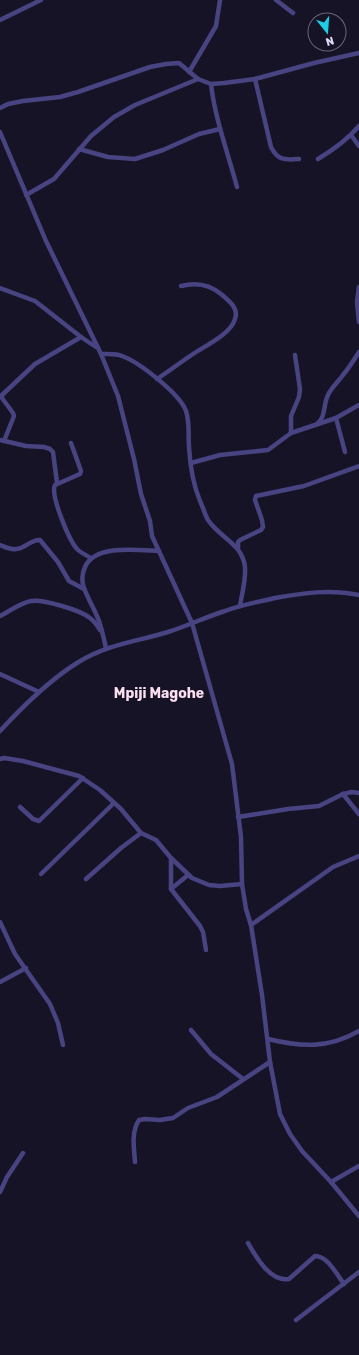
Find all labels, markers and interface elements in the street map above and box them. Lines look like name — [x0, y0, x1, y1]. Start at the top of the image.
north arrow — [307, 12, 347, 52]
text: N — [324, 34, 335, 48]
district label: Mpiji Magohe — [114, 685, 204, 702]

